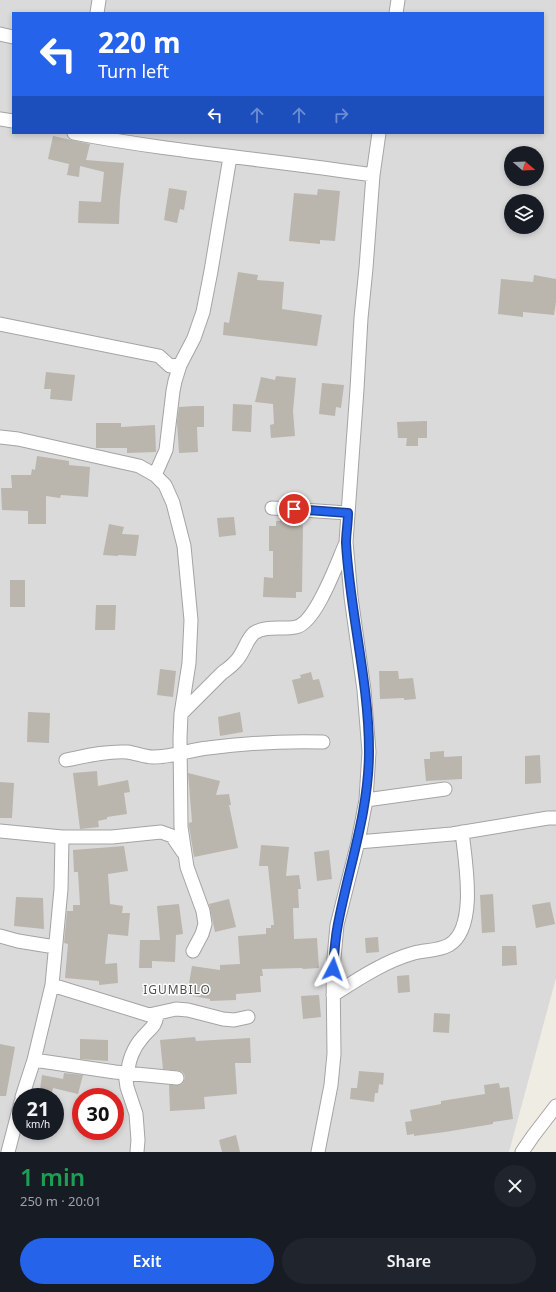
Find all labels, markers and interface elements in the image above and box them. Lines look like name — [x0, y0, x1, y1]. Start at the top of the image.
text: 220 m — [98, 23, 181, 61]
icon: left — [32, 28, 84, 80]
text: Turn left — [98, 59, 169, 83]
icon: left — [204, 104, 226, 126]
icon: ahead — [246, 104, 268, 126]
icon: ahead — [288, 104, 310, 126]
icon: right — [330, 104, 352, 126]
north arrow — [504, 146, 544, 186]
map controls — [504, 146, 544, 234]
button: layers — [504, 194, 544, 234]
pin — [277, 492, 311, 526]
icon: arrive — [283, 498, 305, 520]
position arrow — [312, 948, 354, 990]
district label: IGUMBILO — [143, 981, 211, 998]
speed limit sign: 30 — [72, 1088, 124, 1140]
text: 21 — [27, 1095, 49, 1122]
text: km/h — [26, 1117, 50, 1131]
text: 1 min — [20, 1160, 85, 1193]
button: close — [494, 1165, 536, 1207]
text: 250 m · 20:01 — [20, 1192, 101, 1210]
button: Exit — [20, 1238, 274, 1284]
button: Share — [282, 1238, 536, 1284]

